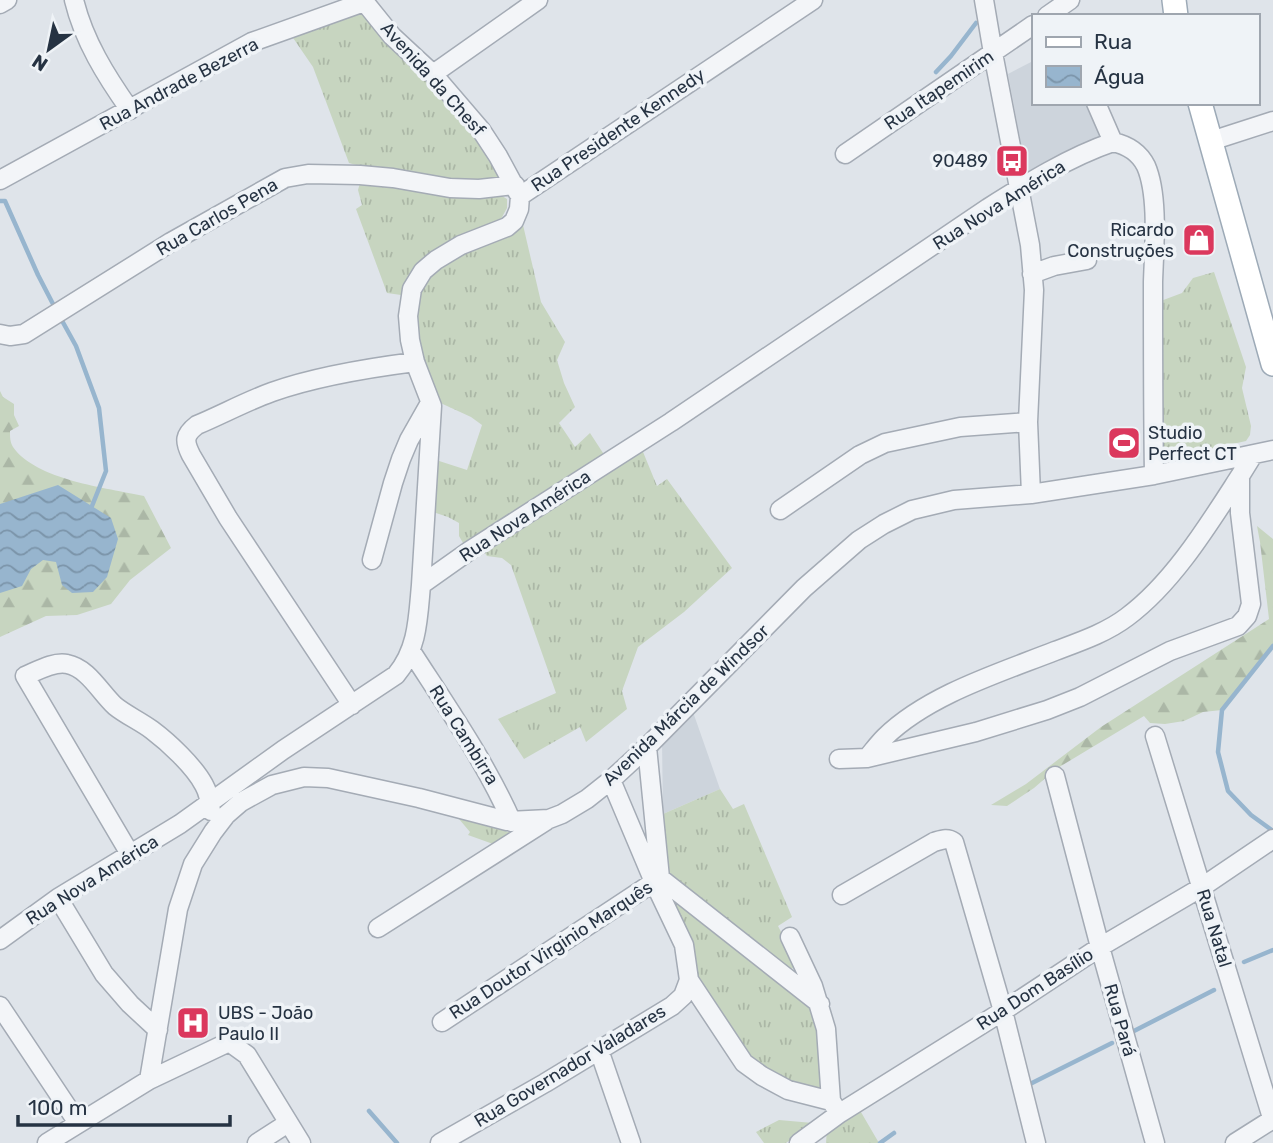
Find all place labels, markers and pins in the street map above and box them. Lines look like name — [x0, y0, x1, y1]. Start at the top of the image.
bus stop icon: 90489 — [993, 142, 1031, 180]
place label: 90489 — [933, 150, 988, 172]
place label: Ricardo Construções — [1067, 219, 1174, 262]
shop icon: Ricardo Construções — [1180, 221, 1218, 259]
place label: Studio Perfect CT — [1148, 422, 1237, 465]
sports icon: Studio Perfect CT — [1105, 424, 1143, 462]
place label: UBS - João Paulo II — [218, 1002, 313, 1045]
hospital icon: UBS - João Paulo II — [174, 1004, 212, 1042]

